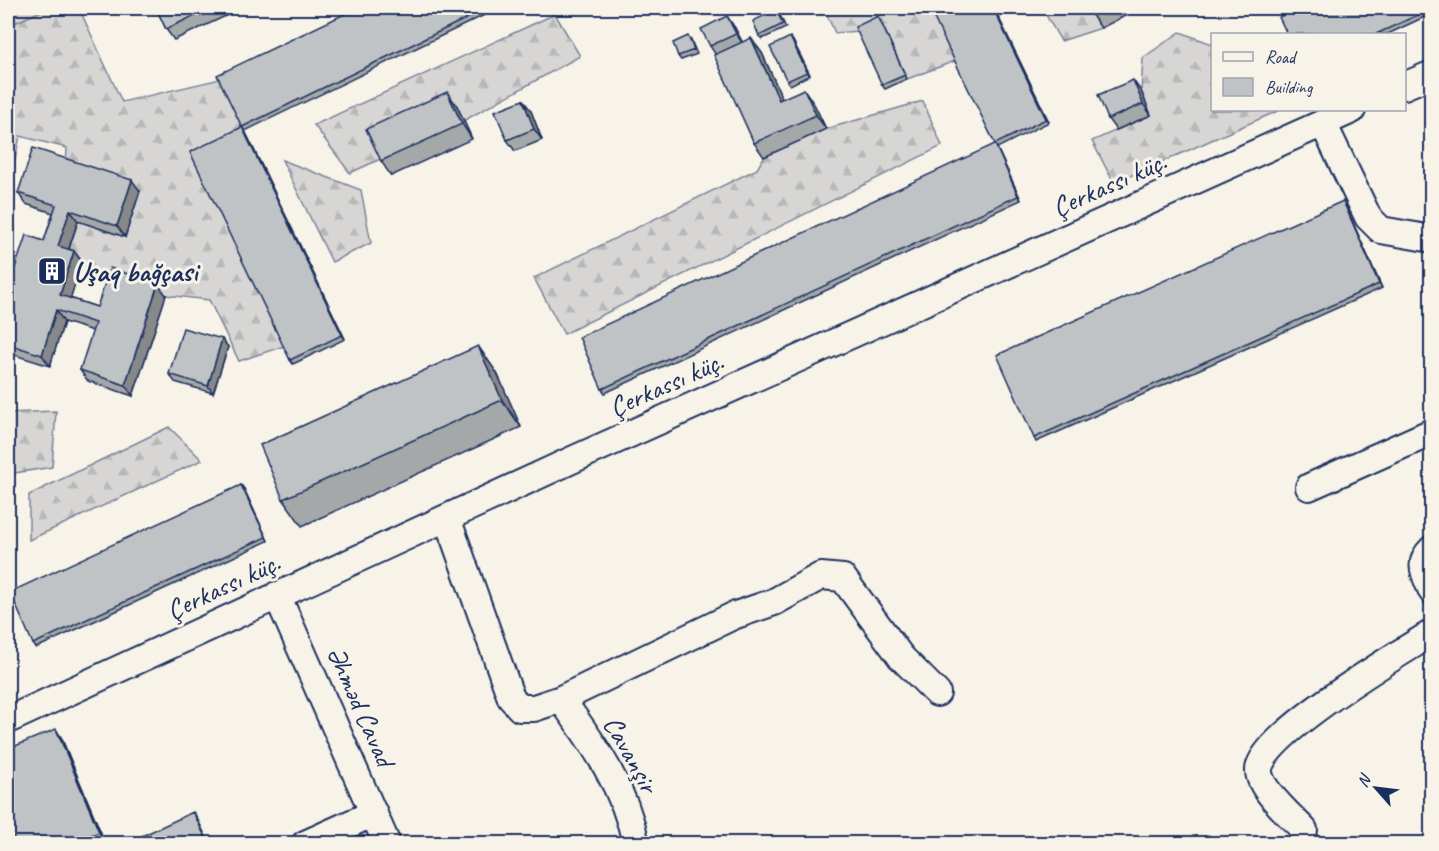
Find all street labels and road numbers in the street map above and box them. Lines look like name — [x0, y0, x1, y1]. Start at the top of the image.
street label: Çerkassı küç. — [1046, 143, 1172, 226]
street label: Çerkassı küç. — [603, 343, 729, 426]
street label: Çerkassı küç. — [161, 544, 286, 628]
street label: Əhməd Cavad — [319, 640, 405, 775]
street label: Cavanşir — [596, 709, 668, 801]

